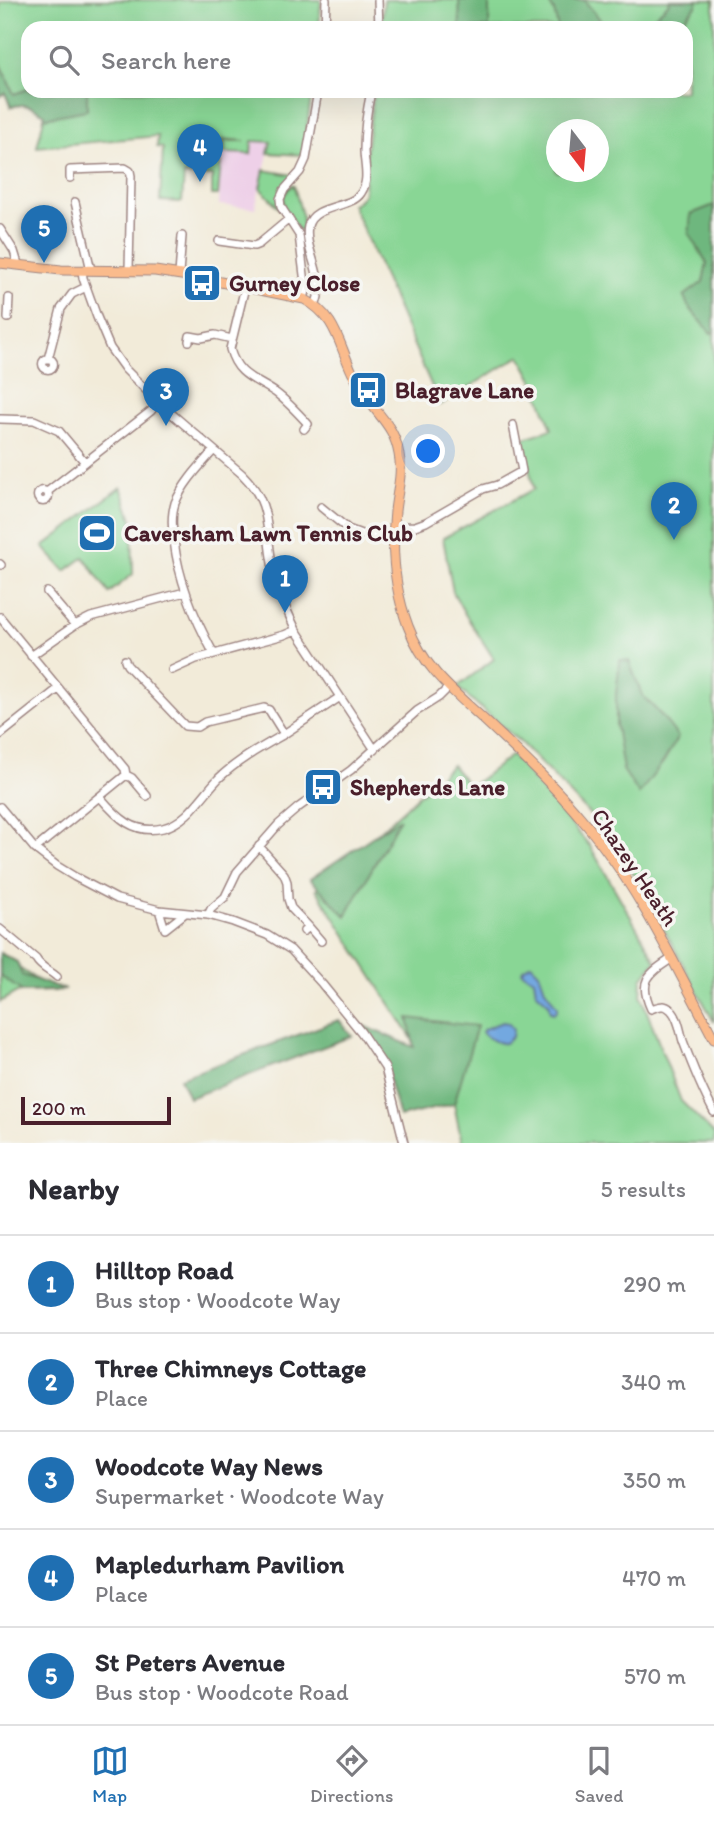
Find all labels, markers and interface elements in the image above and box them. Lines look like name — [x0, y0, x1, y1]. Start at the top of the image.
search box — [21, 21, 693, 98]
icon: search — [45, 41, 83, 79]
text: Search here — [101, 44, 231, 76]
north arrow — [546, 119, 609, 182]
pin: 4 — [177, 124, 223, 182]
pin: 5 — [21, 205, 67, 263]
bus stop icon: Gurney Close — [181, 262, 223, 304]
place label: Gurney Close — [229, 269, 360, 297]
pin: 3 — [143, 368, 189, 426]
bus stop icon: Blagrave Lane — [347, 369, 389, 411]
place label: Blagrave Lane — [395, 376, 534, 404]
your location — [411, 434, 445, 468]
pin: 2 — [651, 482, 697, 540]
sports icon: Caversham Lawn Tennis Club — [76, 512, 118, 554]
place label: Caversham Lawn Tennis Club — [124, 519, 413, 547]
pin: 1 — [262, 555, 308, 613]
bus stop icon: Shepherds Lane — [302, 766, 344, 808]
place label: Shepherds Lane — [350, 773, 505, 801]
street label: Chazey Heath — [585, 803, 685, 931]
scale bar — [21, 1094, 172, 1126]
text: 200 m — [32, 1097, 86, 1120]
text: Nearby — [28, 1170, 119, 1207]
text: 5 results — [600, 1175, 686, 1203]
text: Hilltop Road — [95, 1254, 233, 1286]
text: 1 — [46, 1270, 56, 1298]
text: 290 m — [623, 1270, 686, 1298]
text: Bus stop · Woodcote Way — [95, 1286, 340, 1314]
text: Three Chimneys Cottage — [95, 1352, 367, 1384]
text: 2 — [45, 1368, 57, 1396]
text: 340 m — [621, 1368, 686, 1396]
text: Place — [95, 1384, 148, 1412]
text: Woodcote Way News — [95, 1450, 323, 1482]
text: 3 — [45, 1466, 57, 1494]
text: 350 m — [623, 1466, 686, 1494]
text: Supermarket · Woodcote Way — [95, 1482, 384, 1510]
text: Mapledurham Pavilion — [95, 1548, 344, 1580]
text: 4 — [44, 1564, 58, 1592]
text: 470 m — [622, 1564, 686, 1592]
text: Place — [95, 1580, 148, 1608]
text: St Peters Avenue — [95, 1646, 285, 1678]
text: 5 — [45, 1662, 57, 1690]
text: 570 m — [624, 1662, 686, 1690]
text: Bus stop · Woodcote Road — [95, 1678, 349, 1706]
tab: Map — [91, 1742, 129, 1807]
tab: Directions — [310, 1742, 394, 1807]
tab: Saved — [575, 1742, 623, 1807]

